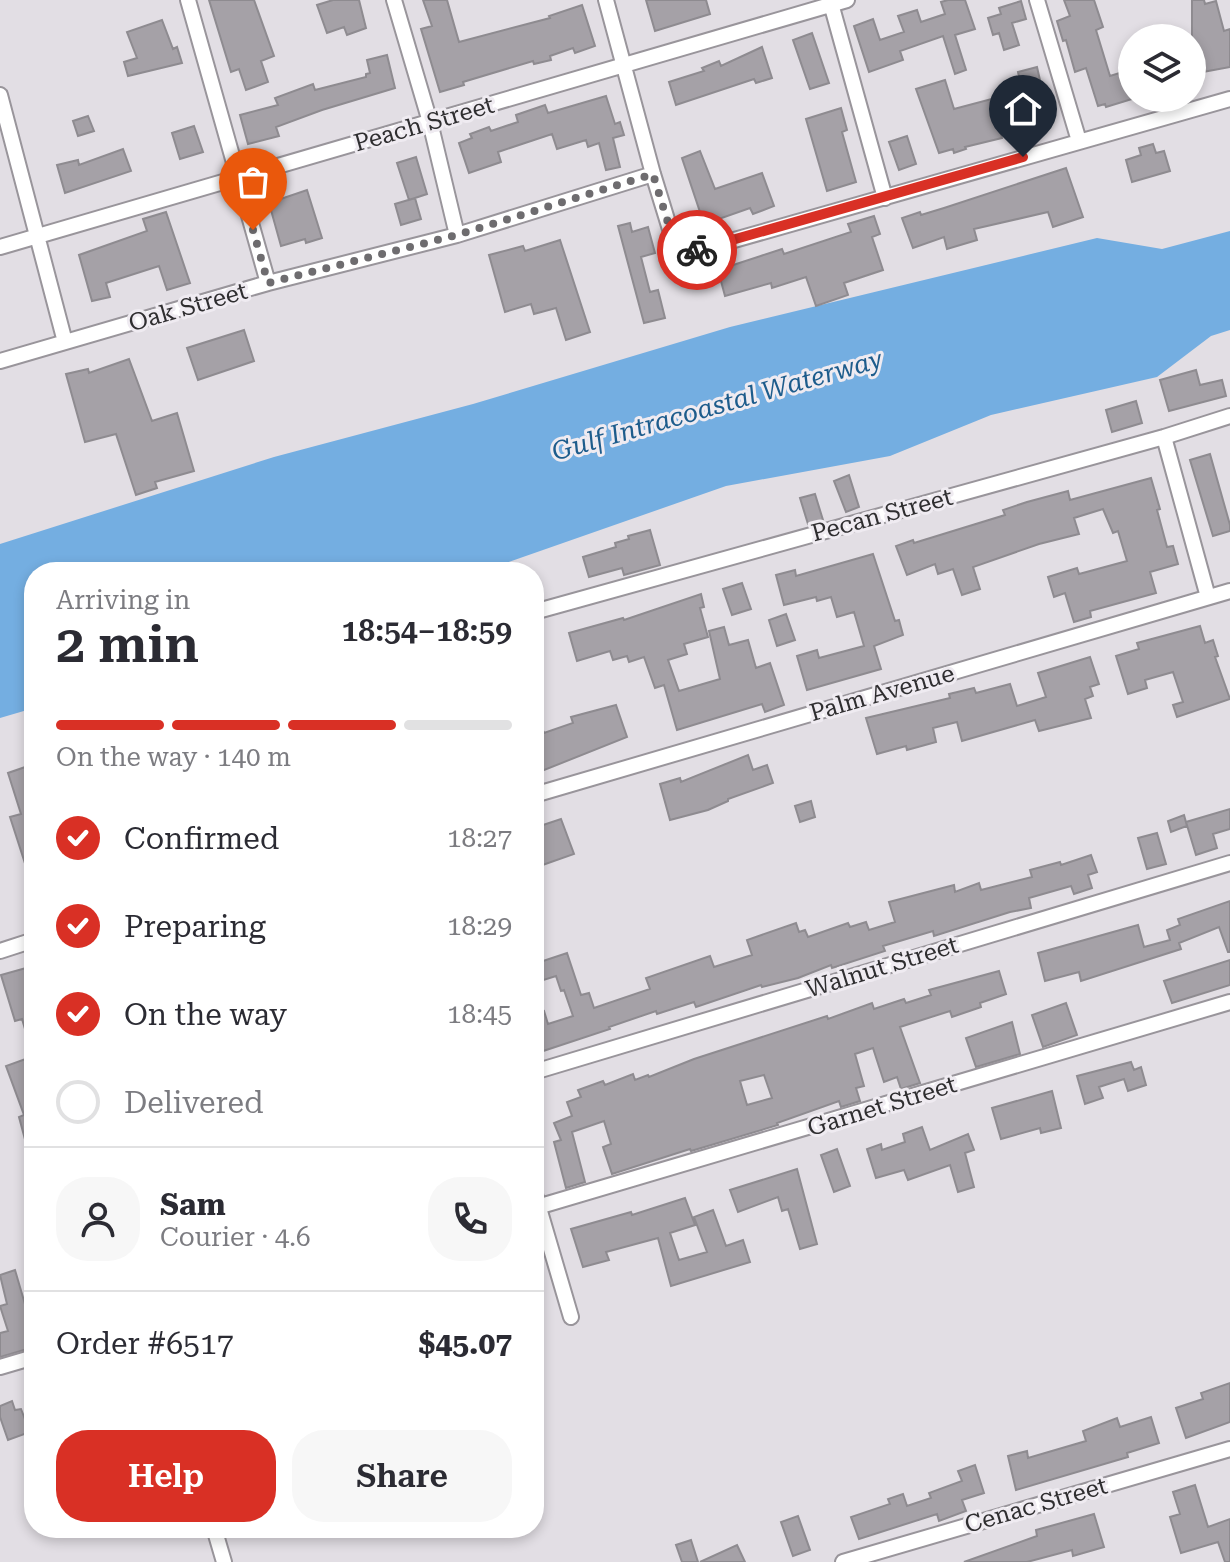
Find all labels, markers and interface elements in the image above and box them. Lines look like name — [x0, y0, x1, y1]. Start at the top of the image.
map controls — [1118, 24, 1206, 112]
button: layers — [1118, 24, 1206, 112]
pin — [989, 75, 1057, 157]
icon: home — [1001, 87, 1045, 131]
street label: Peach Street — [351, 91, 497, 157]
pin — [219, 148, 287, 230]
icon: bag — [231, 160, 275, 204]
courier — [657, 210, 737, 290]
icon: bike — [675, 228, 719, 272]
street label: Oak Street — [125, 277, 251, 337]
water label: Gulf Intracoastal Waterway — [548, 343, 886, 467]
street label: Pecan Street — [808, 483, 956, 547]
text: Arriving in — [56, 585, 190, 615]
text: 18:54–18:59 — [342, 613, 512, 648]
text: 2 min — [56, 614, 199, 675]
street label: Palm Avenue — [806, 659, 958, 727]
text: On the way · 140 m — [56, 742, 291, 772]
icon: check — [56, 816, 100, 860]
text: Confirmed — [124, 821, 279, 856]
text: 18:27 — [447, 823, 512, 853]
icon: check — [56, 904, 100, 948]
text: Preparing — [124, 909, 266, 944]
text: 18:29 — [447, 911, 512, 941]
street label: Walnut Street — [802, 931, 962, 1003]
icon: check — [56, 992, 100, 1036]
text: On the way — [124, 997, 287, 1032]
text: 18:45 — [447, 999, 512, 1029]
street label: Garnet Street — [804, 1070, 960, 1142]
text: Delivered — [124, 1085, 263, 1120]
button: person — [56, 1177, 140, 1261]
button: phone — [428, 1177, 512, 1261]
text: Sam — [160, 1187, 226, 1222]
text: Courier · 4.6 — [160, 1222, 310, 1252]
text: Order #6517 — [56, 1326, 234, 1361]
text: $45.07 — [419, 1326, 512, 1361]
button: Help — [56, 1430, 276, 1522]
button: Share — [292, 1430, 512, 1522]
street label: Cenac Street — [961, 1471, 1111, 1539]

